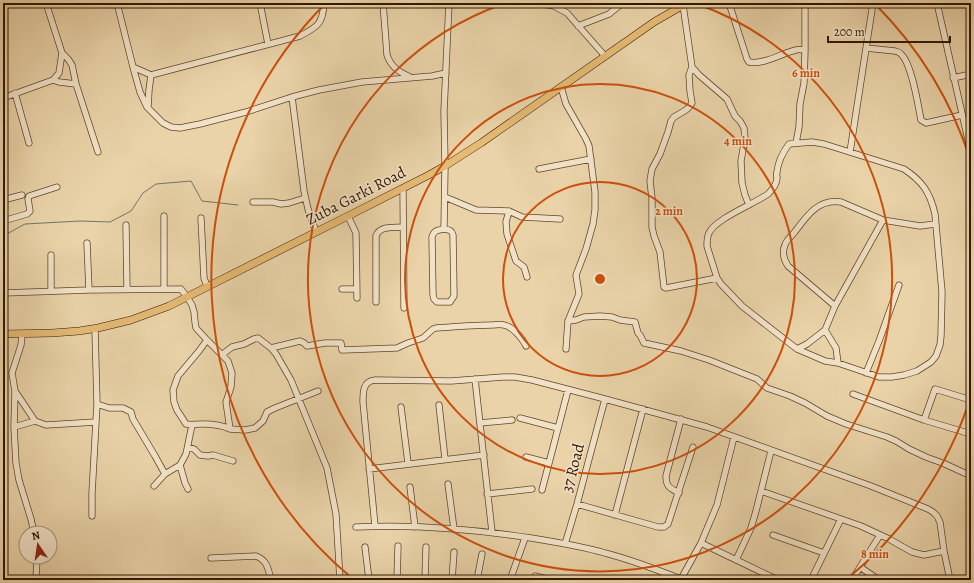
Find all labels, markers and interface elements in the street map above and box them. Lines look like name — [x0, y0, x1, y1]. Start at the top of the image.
scale bar — [828, 18, 950, 44]
text: 200 m — [834, 24, 865, 40]
text: 6 min — [792, 65, 820, 81]
text: 4 min — [724, 133, 752, 149]
street label: Zuba Garki Road — [302, 161, 410, 231]
text: 2 min — [655, 203, 683, 219]
centre of rings — [593, 272, 607, 286]
street label: 37 Road — [556, 441, 590, 495]
north arrow — [18, 525, 58, 565]
text: N — [30, 528, 41, 544]
text: 8 min — [861, 546, 889, 562]

